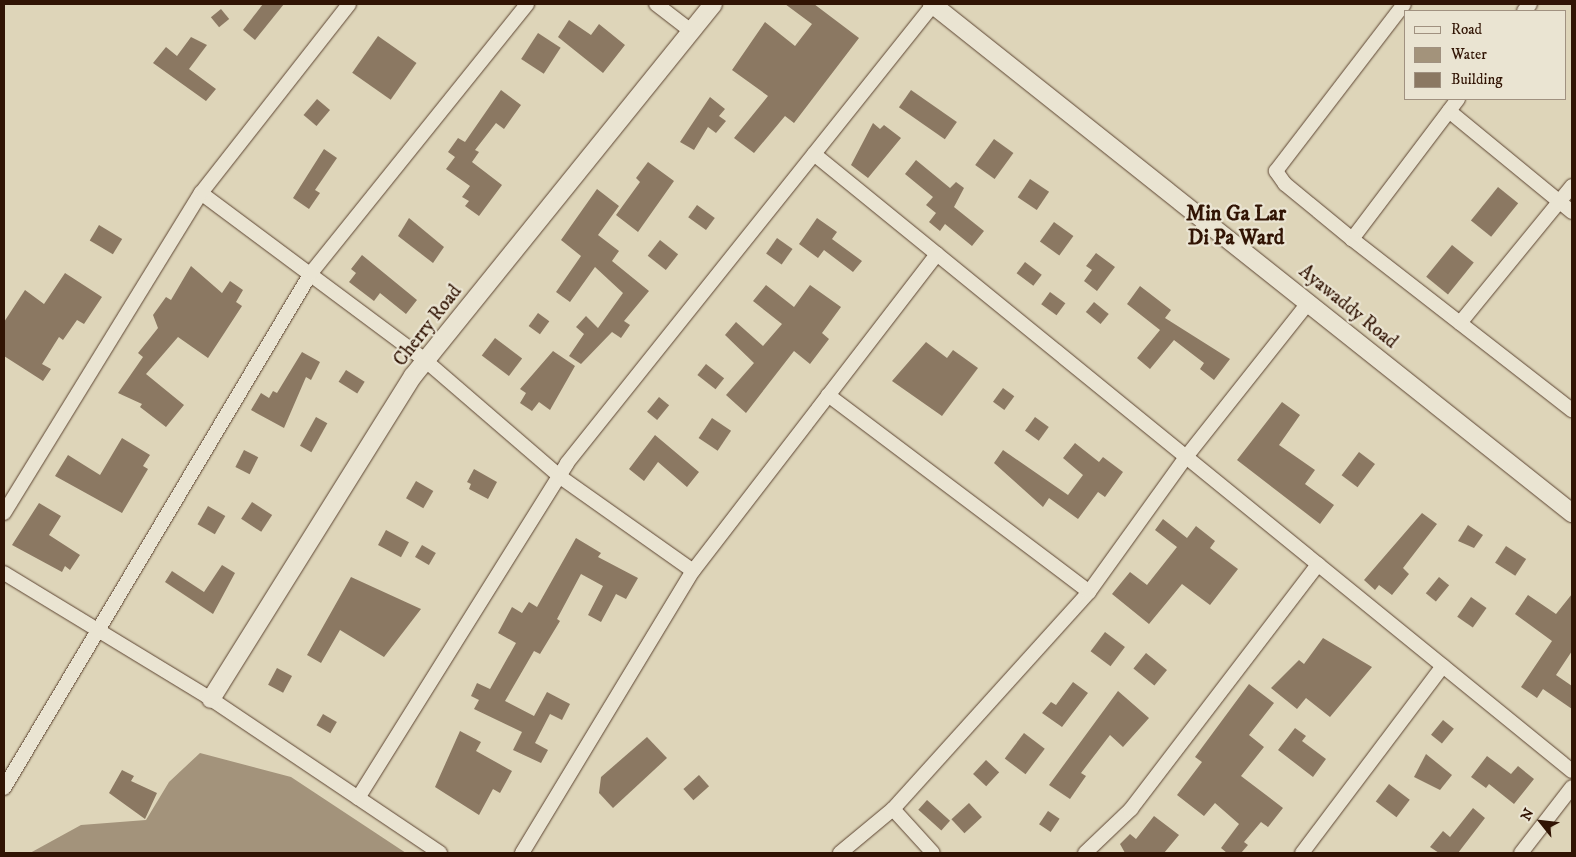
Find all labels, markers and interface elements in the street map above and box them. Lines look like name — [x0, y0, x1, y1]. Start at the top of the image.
legend — [1404, 10, 1566, 100]
text: Road — [1451, 20, 1482, 39]
text: Water — [1451, 45, 1487, 64]
text: Building — [1451, 70, 1503, 89]
district label: Min Ga Lar Di Pa Ward — [1186, 201, 1286, 251]
street label: Ayawaddy Road — [1294, 260, 1402, 354]
street label: Cherry Road — [389, 281, 467, 371]
north arrow — [1516, 797, 1566, 847]
text: N — [1517, 805, 1539, 824]

